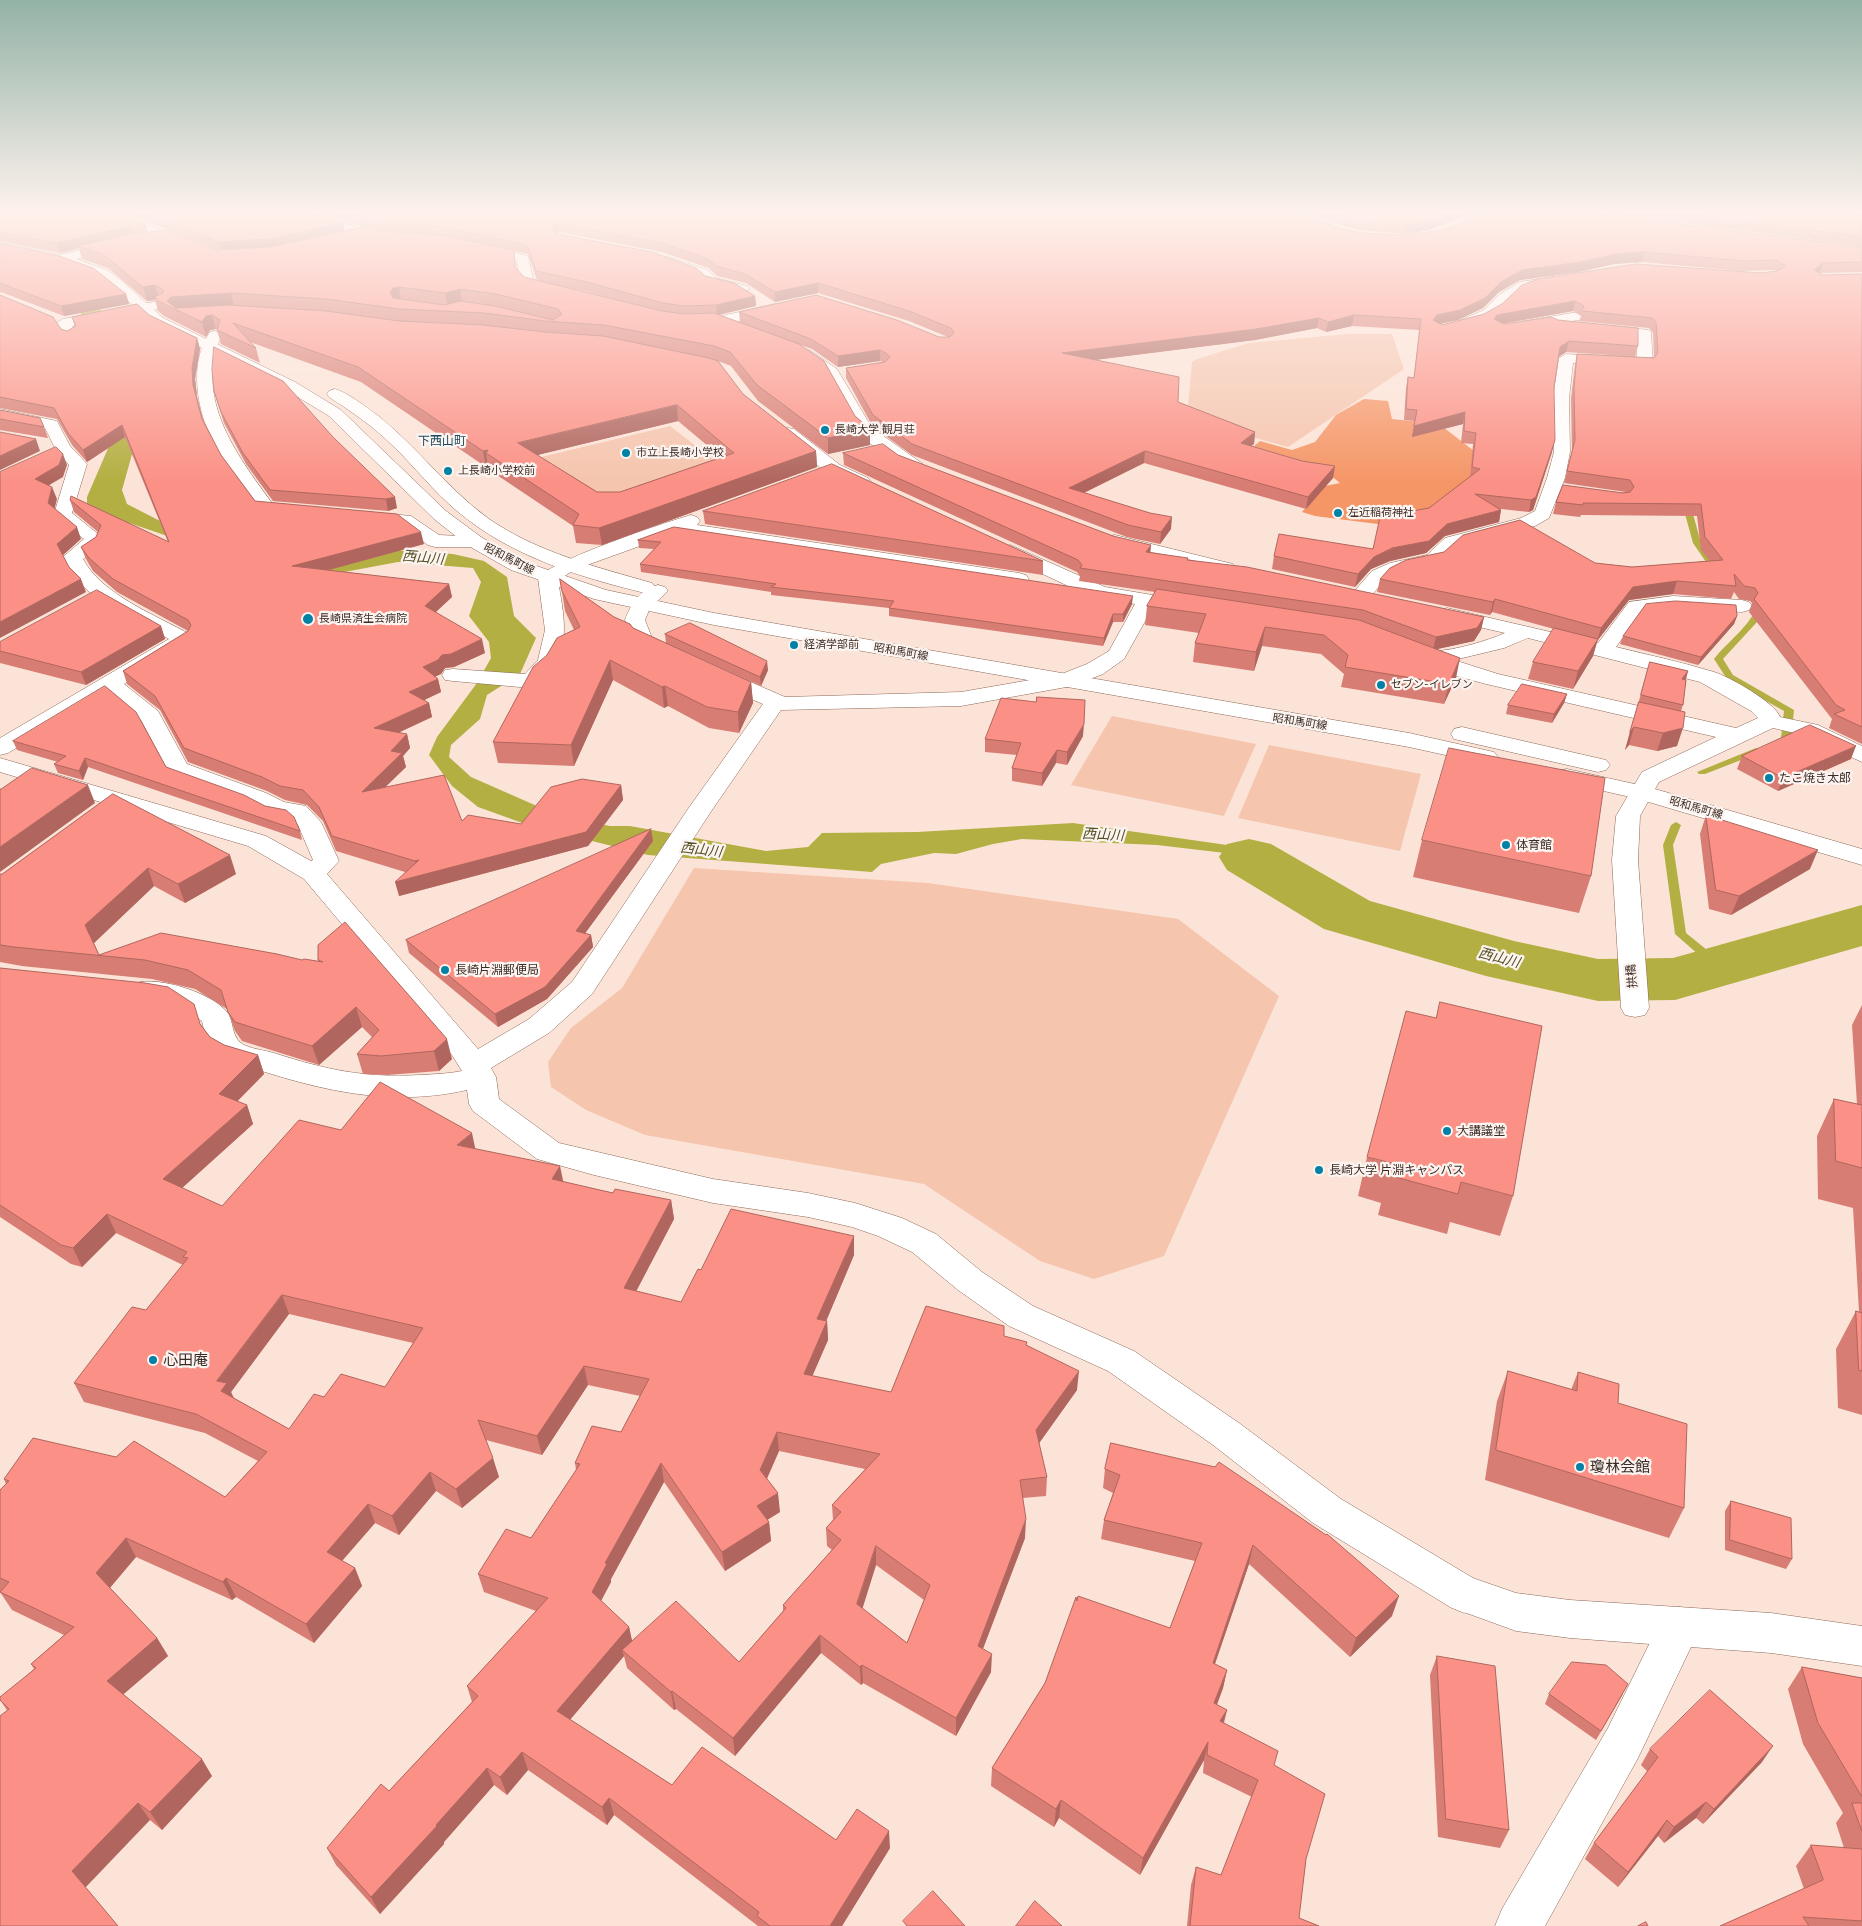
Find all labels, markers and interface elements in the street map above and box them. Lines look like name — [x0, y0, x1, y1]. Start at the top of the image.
place label: 長崎大学 観月荘 — [835, 423, 915, 437]
marker: 長崎大学 観月荘 — [819, 424, 831, 436]
district label: 下西山町 — [418, 434, 466, 448]
place label: 市立上長崎小学校 — [636, 446, 724, 460]
marker: 市立上長崎小学校 — [620, 447, 632, 459]
place label: 上長崎小学校前 — [458, 464, 535, 478]
marker: 上長崎小学校前 — [442, 465, 454, 477]
place label: 左近稲荷神社 — [1348, 506, 1414, 520]
marker: 左近稲荷神社 — [1332, 507, 1344, 519]
street label: 昭和馬町線 — [482, 541, 536, 577]
water label: 西山川 — [401, 548, 445, 568]
marker: 長崎県済生会病院 — [301, 612, 315, 626]
place label: 長崎県済生会病院 — [319, 612, 407, 626]
place label: 経済学部前 — [804, 638, 859, 652]
marker: 経済学部前 — [788, 639, 800, 651]
street label: 昭和馬町線 — [873, 641, 929, 663]
place label: セブン-イレブン — [1391, 678, 1473, 692]
marker: セブン-イレブン — [1375, 679, 1387, 691]
street label: 昭和馬町線 — [1272, 711, 1328, 733]
place label: たこ焼き太郎 — [1779, 771, 1851, 785]
marker: たこ焼き太郎 — [1763, 772, 1775, 784]
street label: 昭和馬町線 — [1668, 794, 1724, 822]
water label: 西山川 — [1082, 826, 1124, 844]
place label: 体育館 — [1516, 838, 1552, 852]
water label: 西山川 — [679, 839, 723, 861]
marker: 体育館 — [1500, 839, 1512, 851]
water label: 西山川 — [1477, 944, 1521, 972]
place label: 長崎片淵郵便局 — [455, 963, 539, 977]
street label: 拱橋 — [1624, 963, 1640, 989]
marker: 長崎片淵郵便局 — [439, 964, 451, 976]
place label: 大講議堂 — [1457, 1124, 1505, 1138]
marker: 大講議堂 — [1441, 1125, 1453, 1137]
place label: 長崎大学 片淵キャンパス — [1329, 1163, 1464, 1177]
marker: 長崎大学 片淵キャンパス — [1313, 1164, 1325, 1176]
place label: 心田庵 — [163, 1351, 208, 1369]
marker: 心田庵 — [147, 1354, 159, 1366]
place label: 瓊林会館 — [1590, 1458, 1650, 1476]
marker: 瓊林会館 — [1574, 1461, 1586, 1473]

